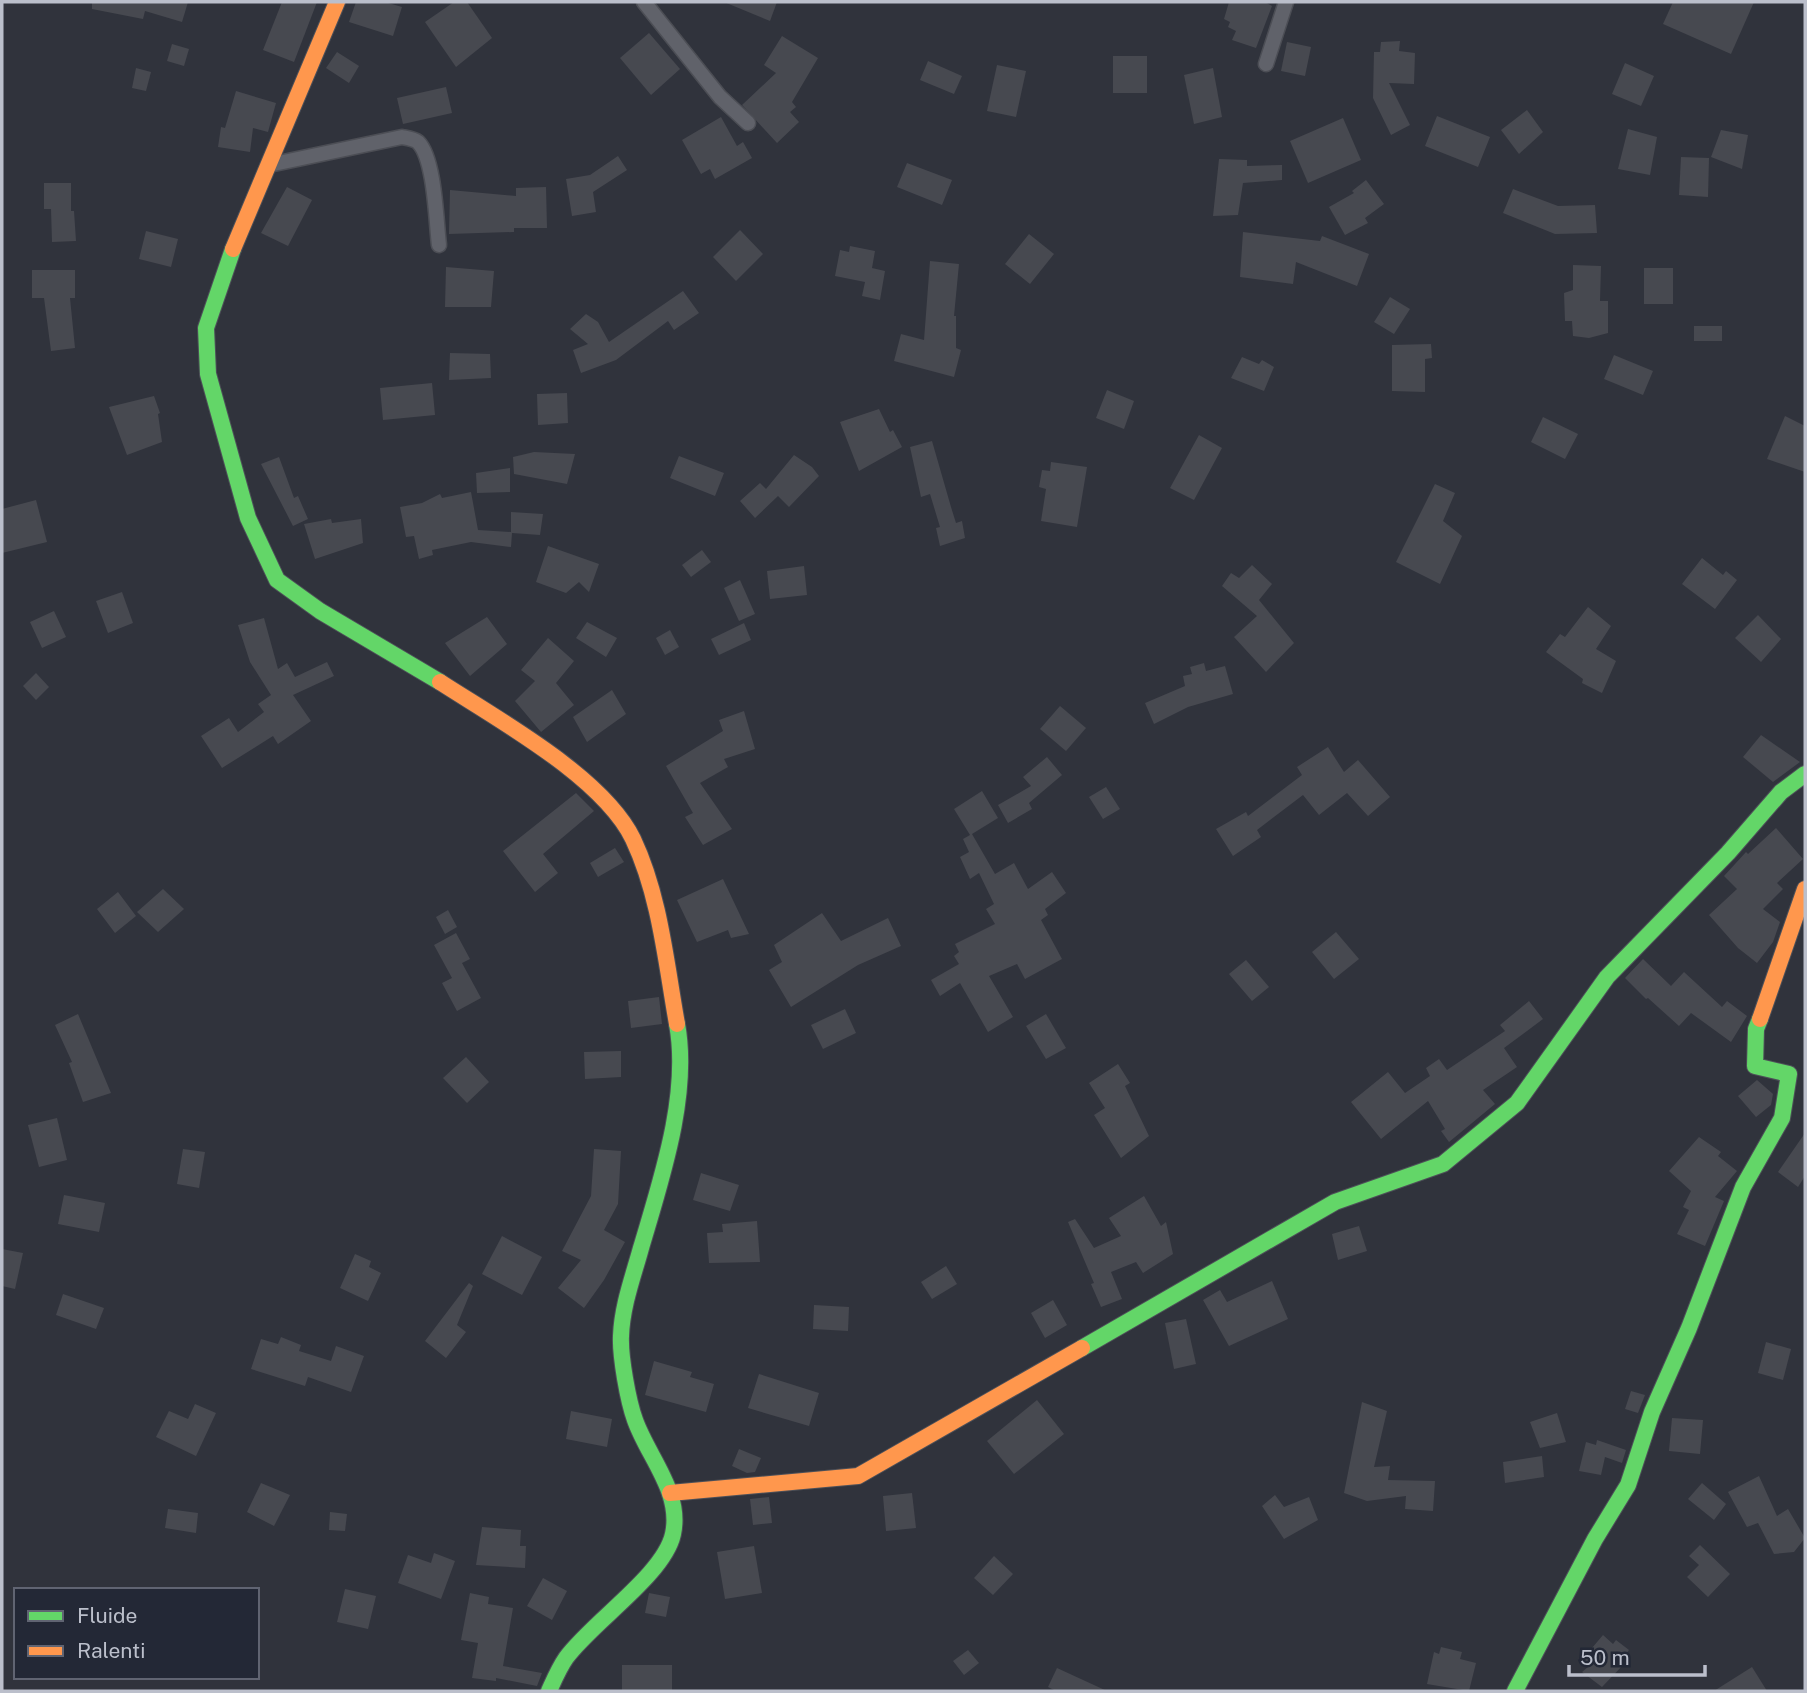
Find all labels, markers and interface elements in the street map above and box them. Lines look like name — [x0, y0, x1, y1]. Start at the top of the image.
legend — [14, 1588, 259, 1679]
text: Fluide — [77, 1603, 137, 1628]
scale bar — [1569, 1634, 1706, 1678]
text: Ralenti — [77, 1638, 145, 1663]
text: 50 m — [1580, 1645, 1630, 1670]

